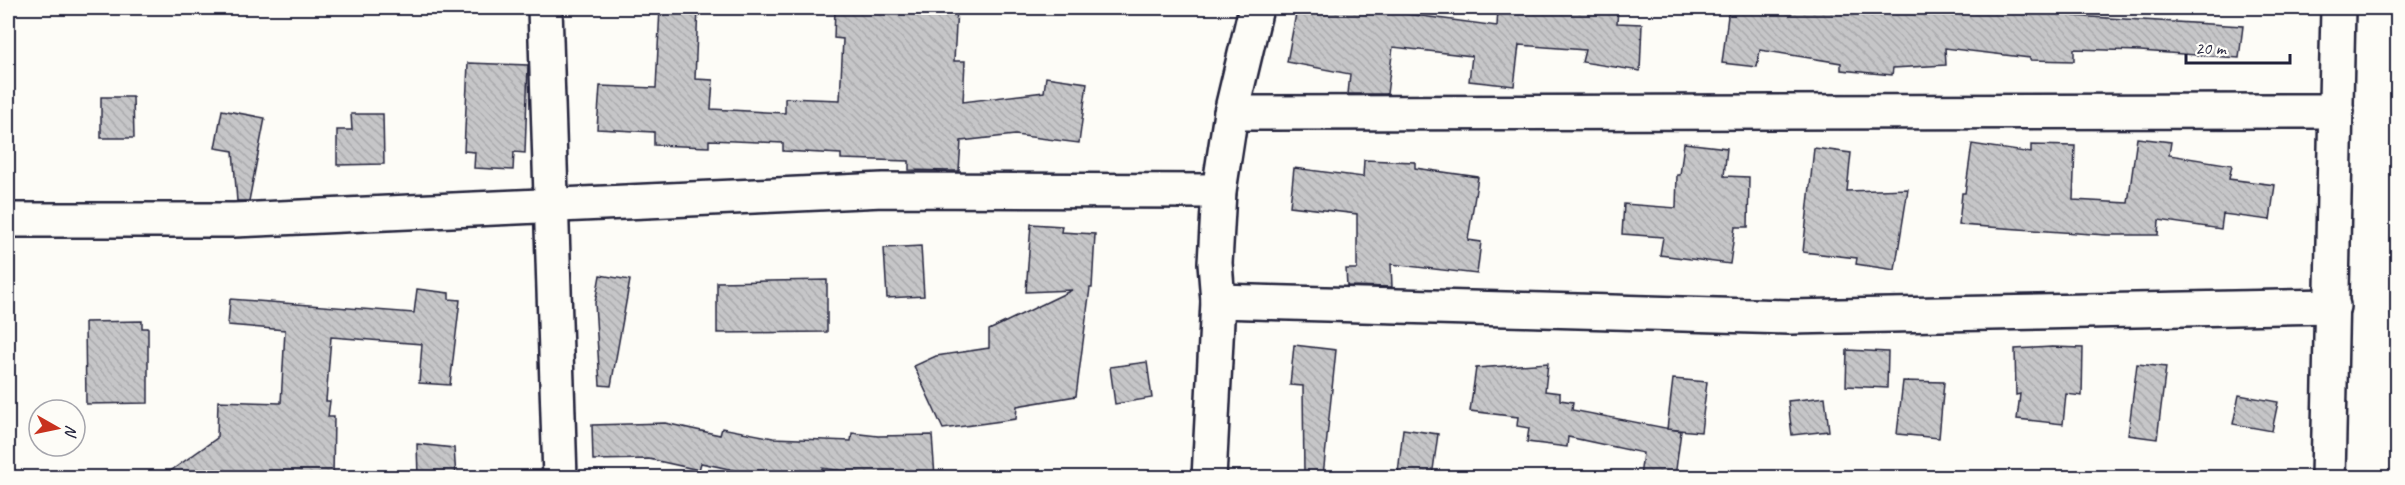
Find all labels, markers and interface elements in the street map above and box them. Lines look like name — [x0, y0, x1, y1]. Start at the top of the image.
scale bar — [2186, 27, 2290, 65]
text: 20 m — [2195, 37, 2228, 59]
north arrow — [27, 398, 87, 458]
text: N — [60, 424, 81, 440]

